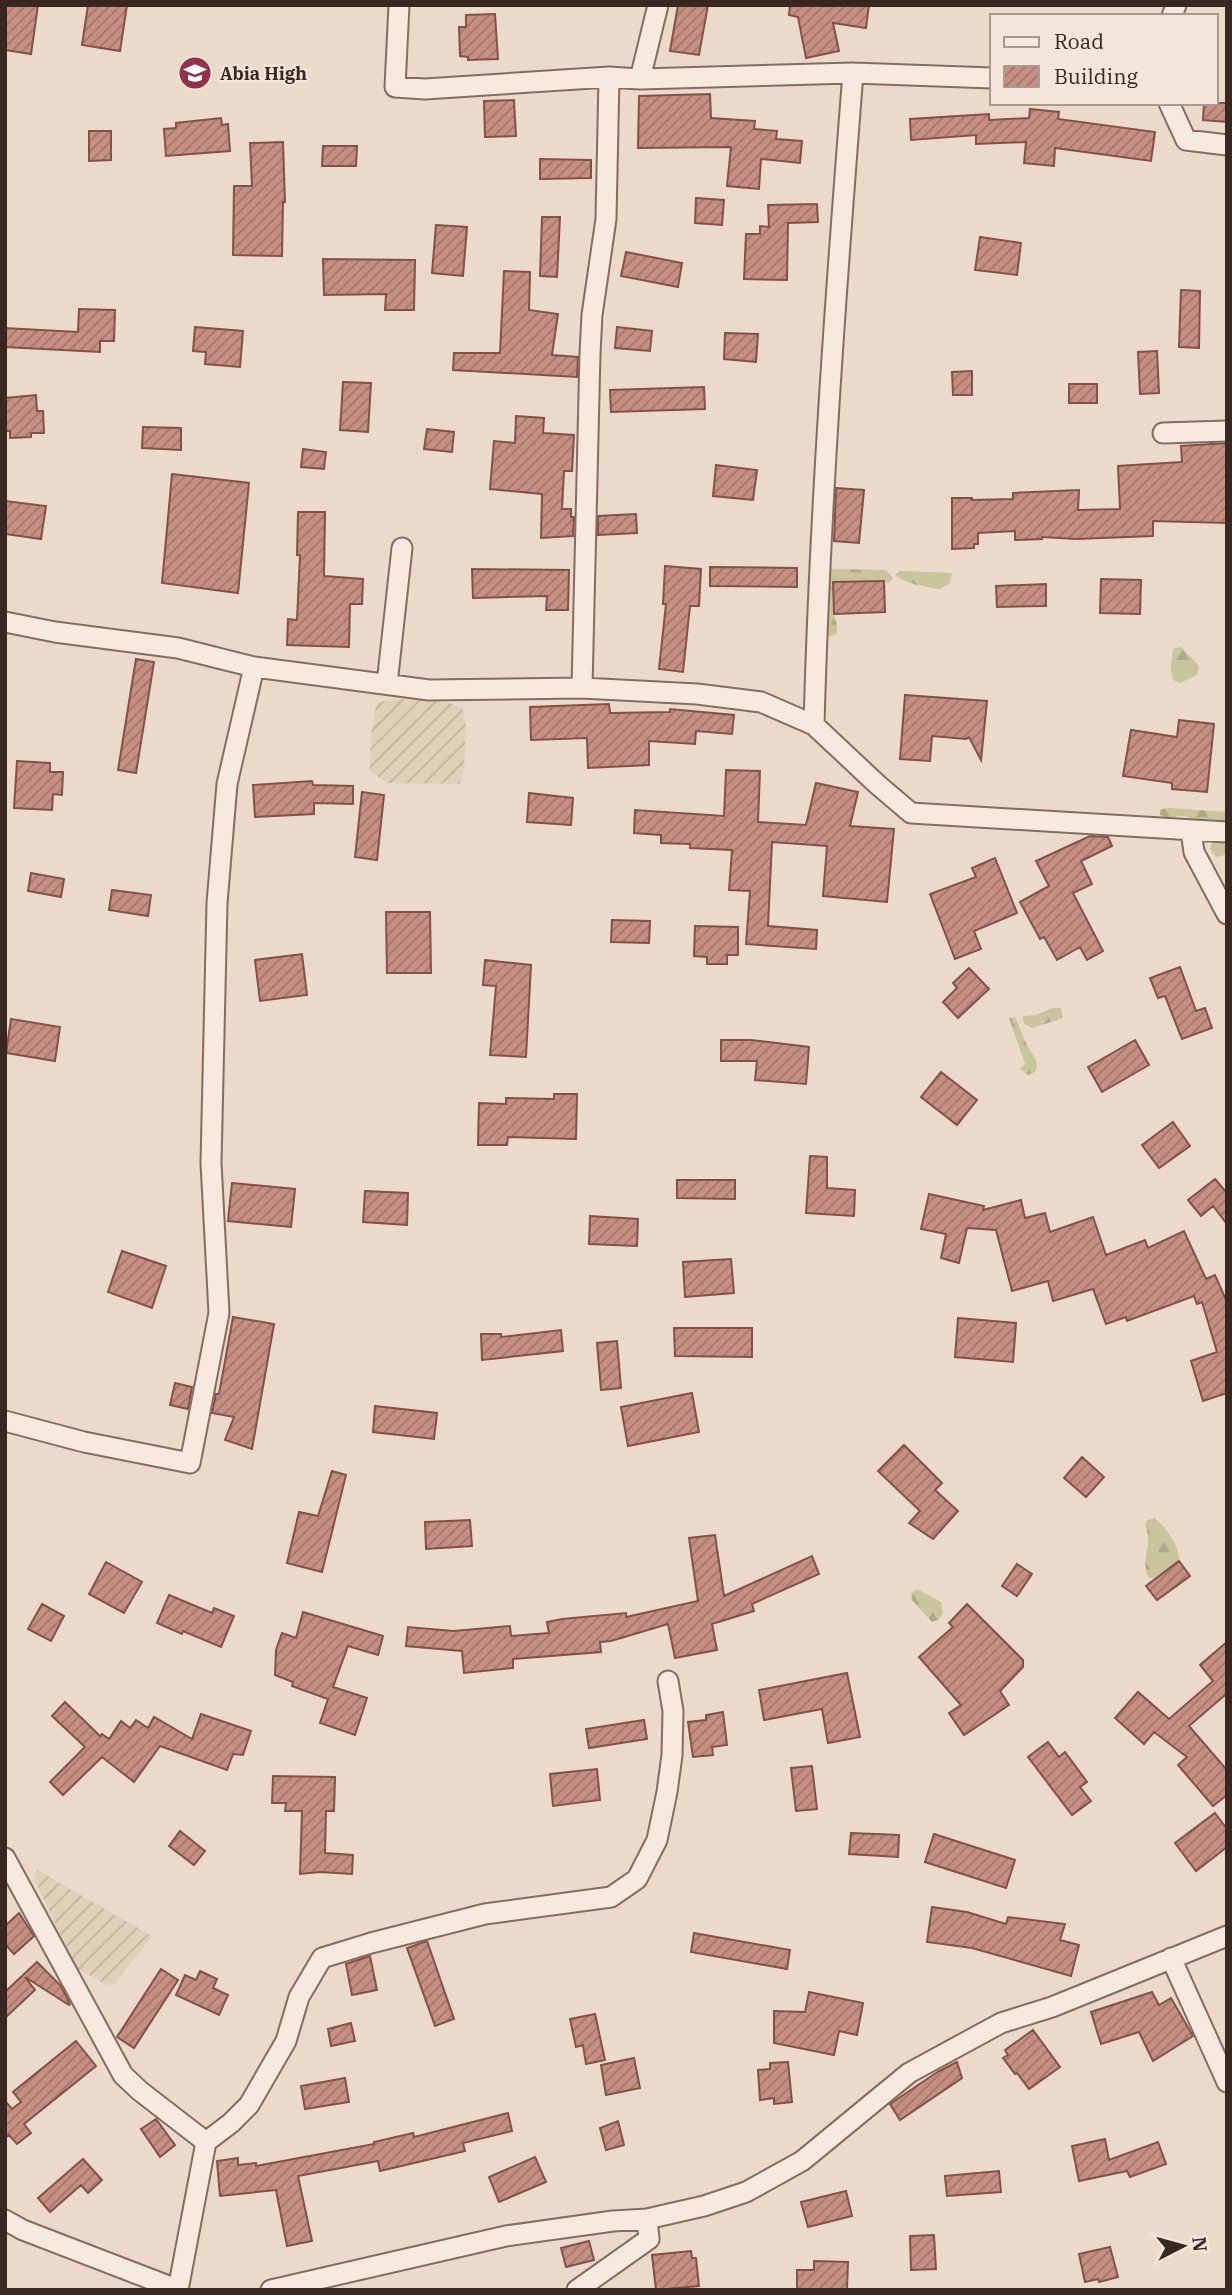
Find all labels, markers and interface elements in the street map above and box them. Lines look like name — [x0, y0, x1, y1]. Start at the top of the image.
legend — [990, 14, 1218, 105]
text: Road — [1054, 27, 1104, 55]
school or university icon: Abia High — [176, 54, 214, 92]
place label: Abia High — [220, 62, 307, 85]
text: Building — [1054, 62, 1139, 90]
north arrow — [1148, 2211, 1218, 2281]
text: N — [1187, 2235, 1213, 2253]

